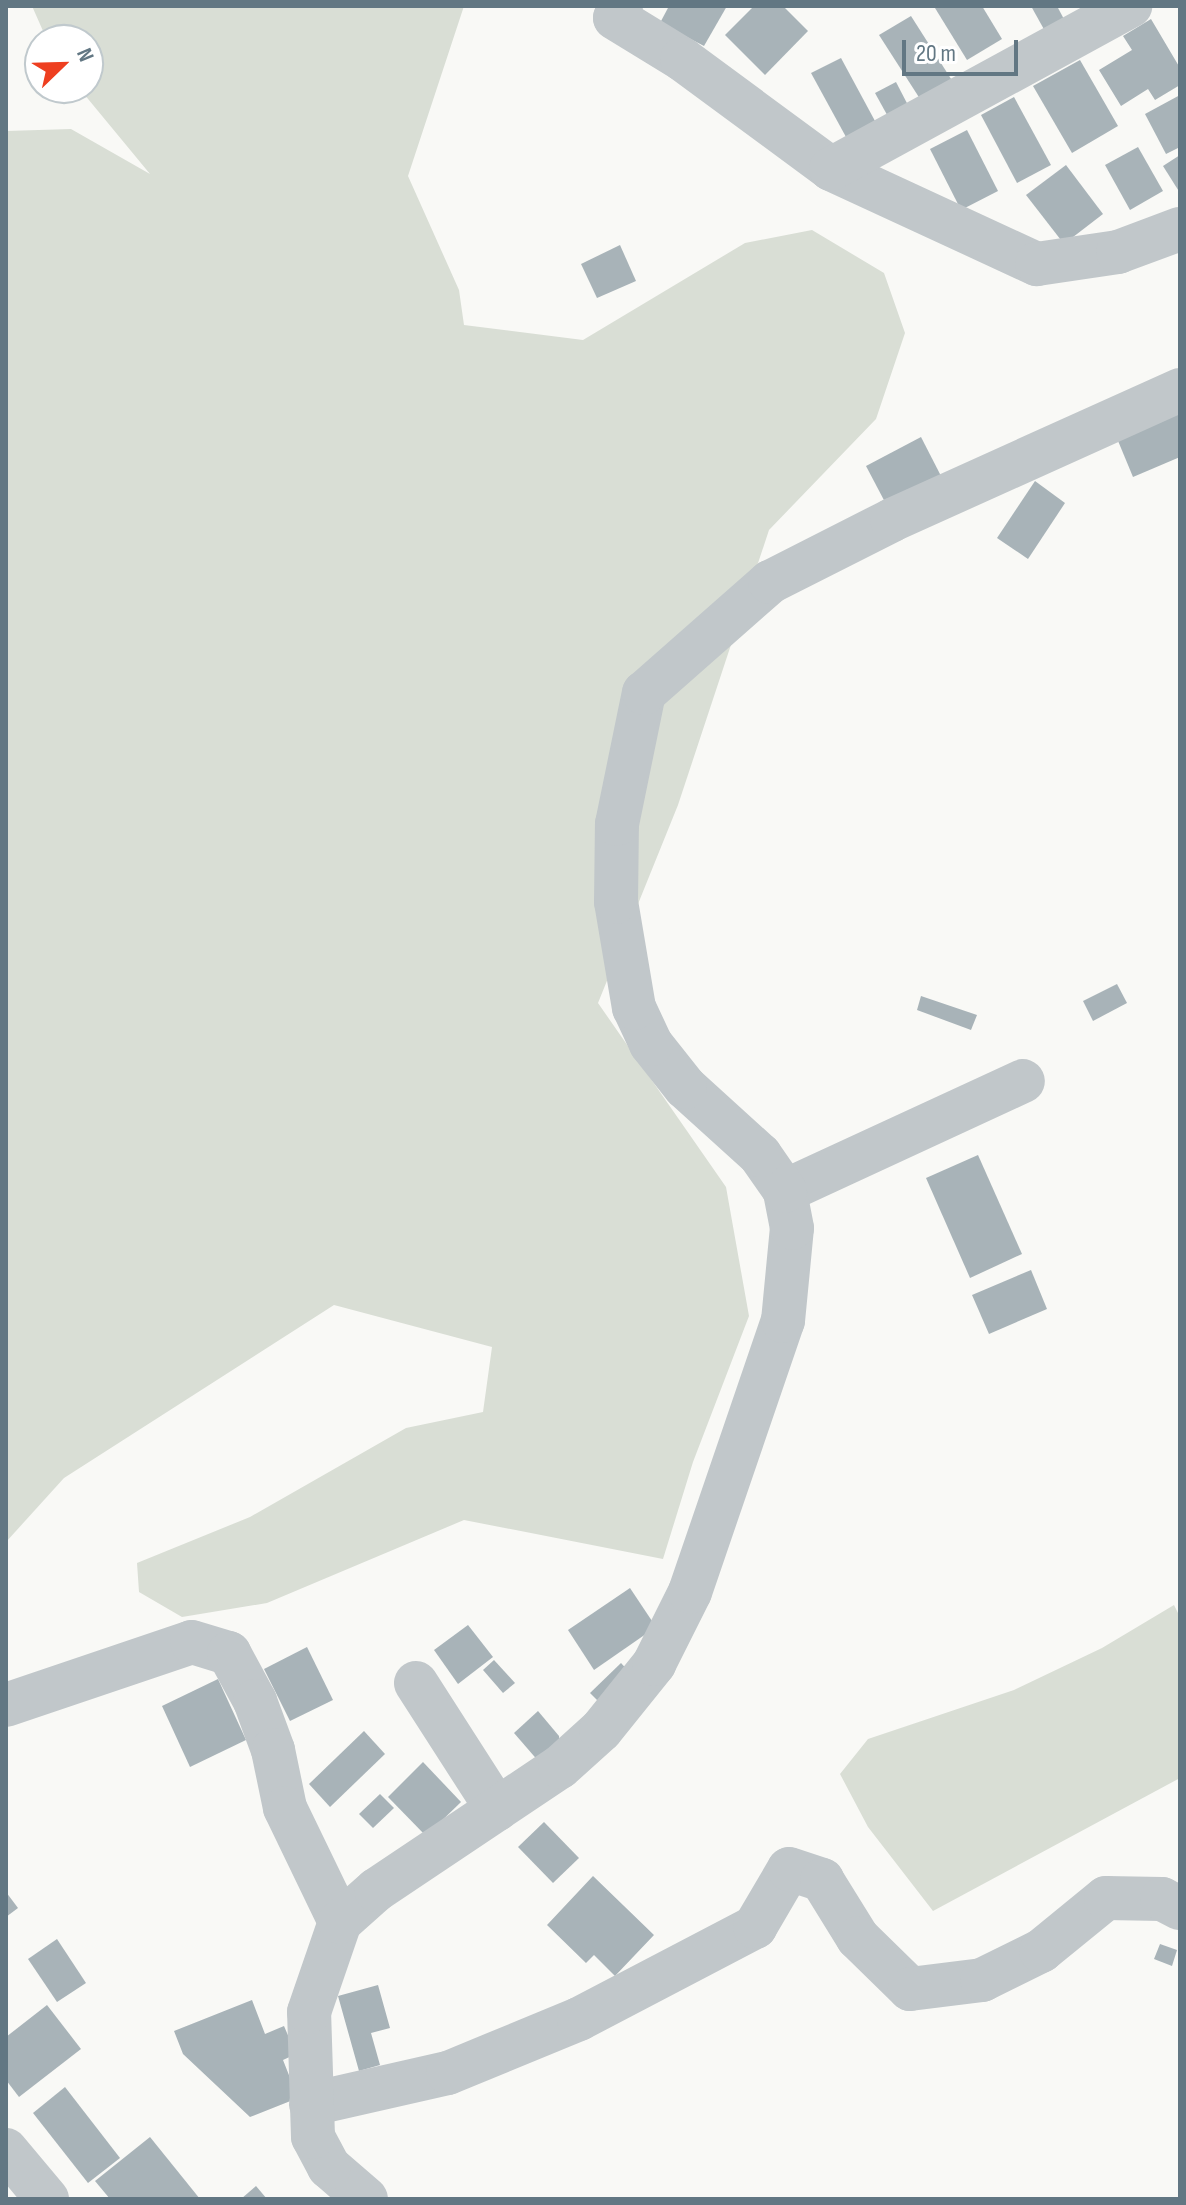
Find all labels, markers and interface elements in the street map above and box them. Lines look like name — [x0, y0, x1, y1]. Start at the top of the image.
north arrow — [24, 24, 104, 104]
scale bar — [906, 24, 1022, 74]
text: 20 m — [916, 39, 956, 68]
text: N — [70, 45, 99, 66]

